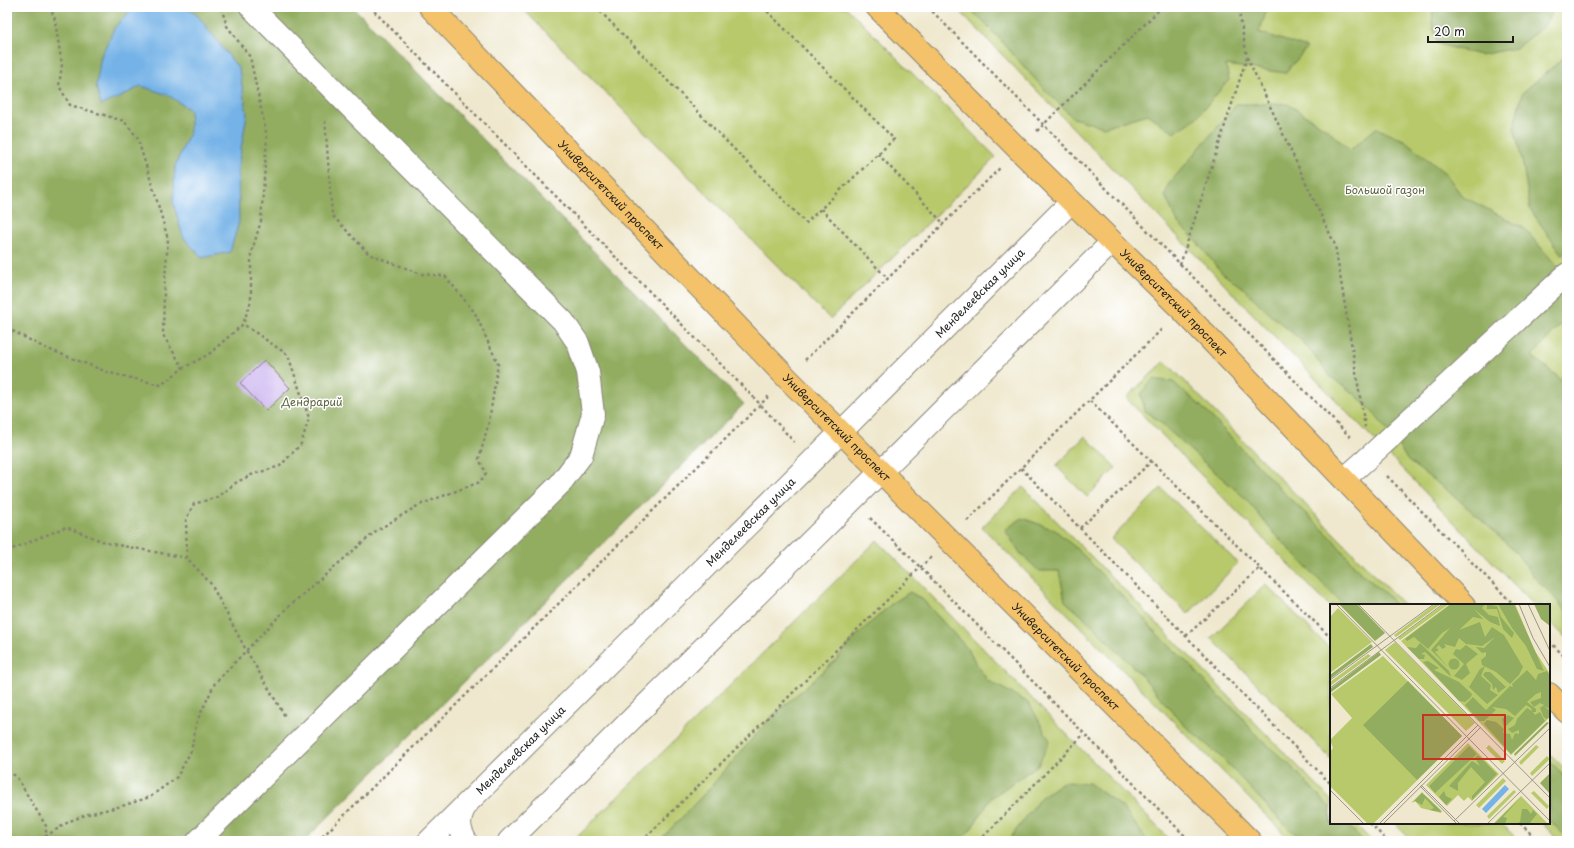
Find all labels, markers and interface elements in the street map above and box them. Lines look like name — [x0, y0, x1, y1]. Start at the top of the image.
scale bar — [1428, 18, 1513, 44]
text: 20 m — [1434, 22, 1465, 40]
street label: Университетский проспект — [554, 136, 669, 254]
park label: Большой газон — [1345, 181, 1425, 198]
street label: Менделеевская улица — [931, 244, 1028, 341]
street label: Университетский проспект — [1116, 245, 1232, 361]
street label: Университетский проспект — [779, 369, 895, 485]
park label: Дендрарий — [281, 393, 342, 410]
street label: Менделеевская улица — [702, 473, 799, 570]
street label: Университетский проспект — [1008, 599, 1124, 715]
inset map — [1330, 604, 1550, 824]
street label: Менделеевская улица — [472, 701, 569, 798]

